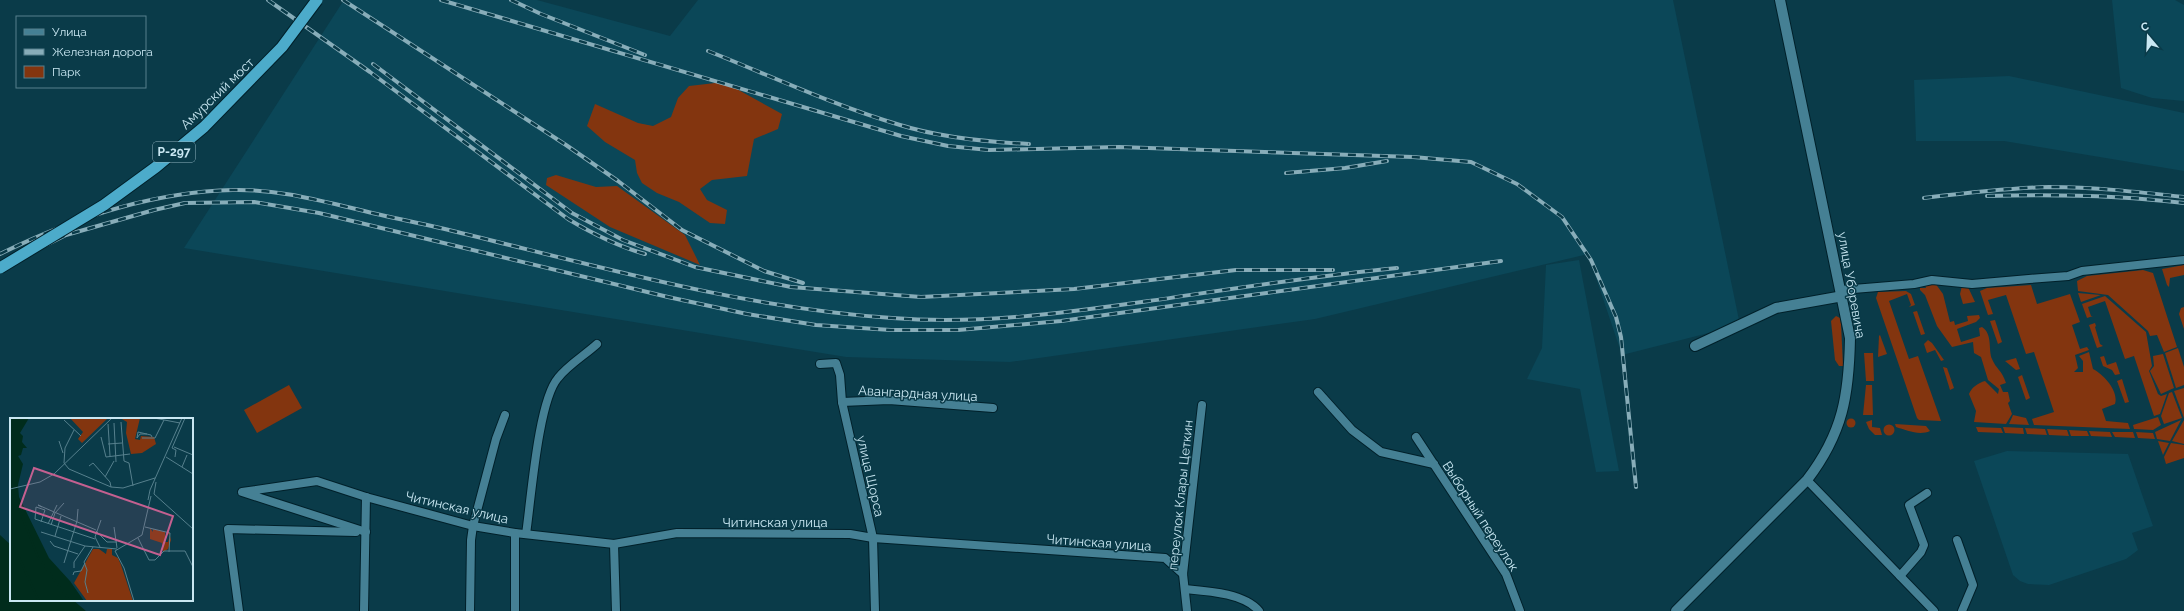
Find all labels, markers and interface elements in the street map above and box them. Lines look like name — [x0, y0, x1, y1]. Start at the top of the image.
legend — [16, 16, 146, 88]
north arrow — [2128, 16, 2168, 56]
text: С — [2139, 19, 2151, 34]
text: Улица — [52, 25, 87, 39]
text: Железная дорога — [52, 45, 153, 59]
street label: Амурский мост — [178, 55, 257, 132]
text: Парк — [52, 65, 81, 79]
road number: Р-297 — [153, 142, 195, 162]
street label: улица Уборевича — [1835, 231, 1868, 340]
street label: Авангардная улица — [858, 383, 978, 404]
inset map — [10, 418, 193, 601]
street label: переулок Клары Цеткин — [1165, 419, 1196, 571]
street label: улица Щорса — [854, 434, 887, 518]
street label: Выборный переулок — [1439, 459, 1522, 574]
street label: Читинская улица — [404, 488, 510, 527]
street label: Читинская улица — [722, 515, 828, 530]
street label: Читинская улица — [1046, 531, 1152, 554]

